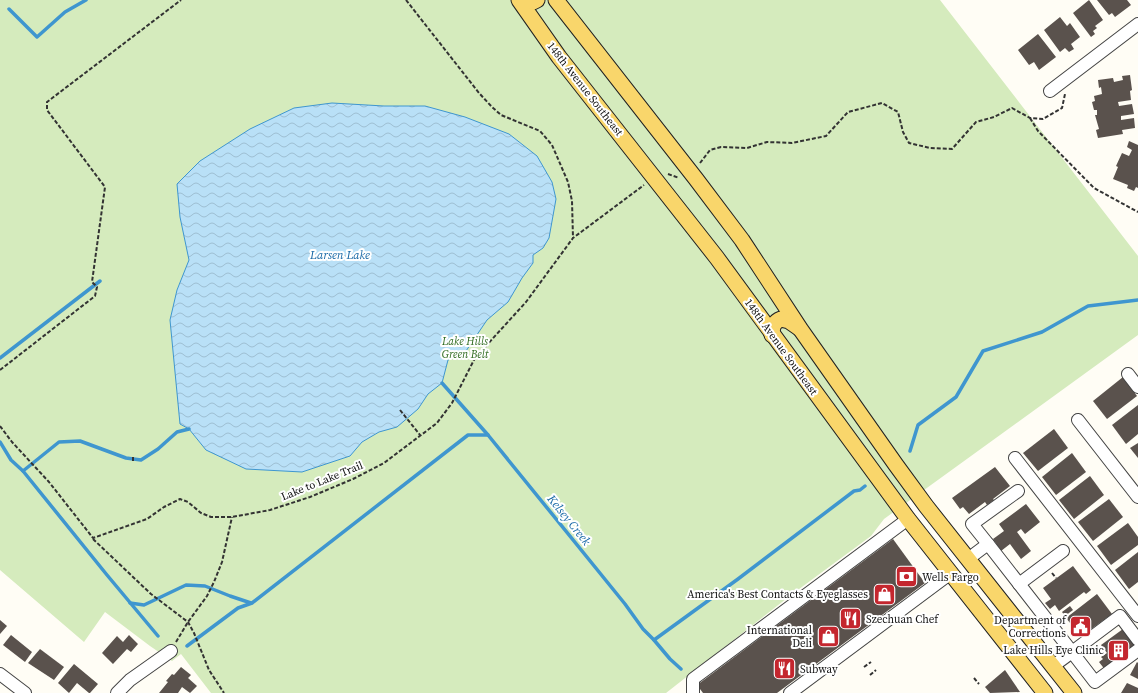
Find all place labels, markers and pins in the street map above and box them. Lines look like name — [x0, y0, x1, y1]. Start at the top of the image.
bank icon: Wells Fargo — [894, 564, 920, 590]
place label: Wells Fargo — [922, 570, 979, 585]
shop icon: America's Best Contacts & Eyeglasses — [871, 581, 897, 607]
place label: America's Best Contacts & Eyeglasses — [687, 587, 868, 602]
restaurant icon: Szechuan Chef — [838, 606, 864, 632]
place label: Szechuan Chef — [866, 612, 939, 627]
place label: Department of Corrections — [994, 613, 1067, 641]
public building icon: Department of Corrections — [1068, 613, 1094, 639]
place label: International Deli — [747, 623, 812, 651]
shop icon: International Deli — [815, 623, 841, 649]
building icon: Lake Hills Eye Clinic — [1106, 637, 1132, 663]
place label: Lake Hills Eye Clinic — [1003, 643, 1105, 658]
restaurant icon: Subway — [771, 656, 797, 682]
place label: Subway — [800, 662, 838, 677]

